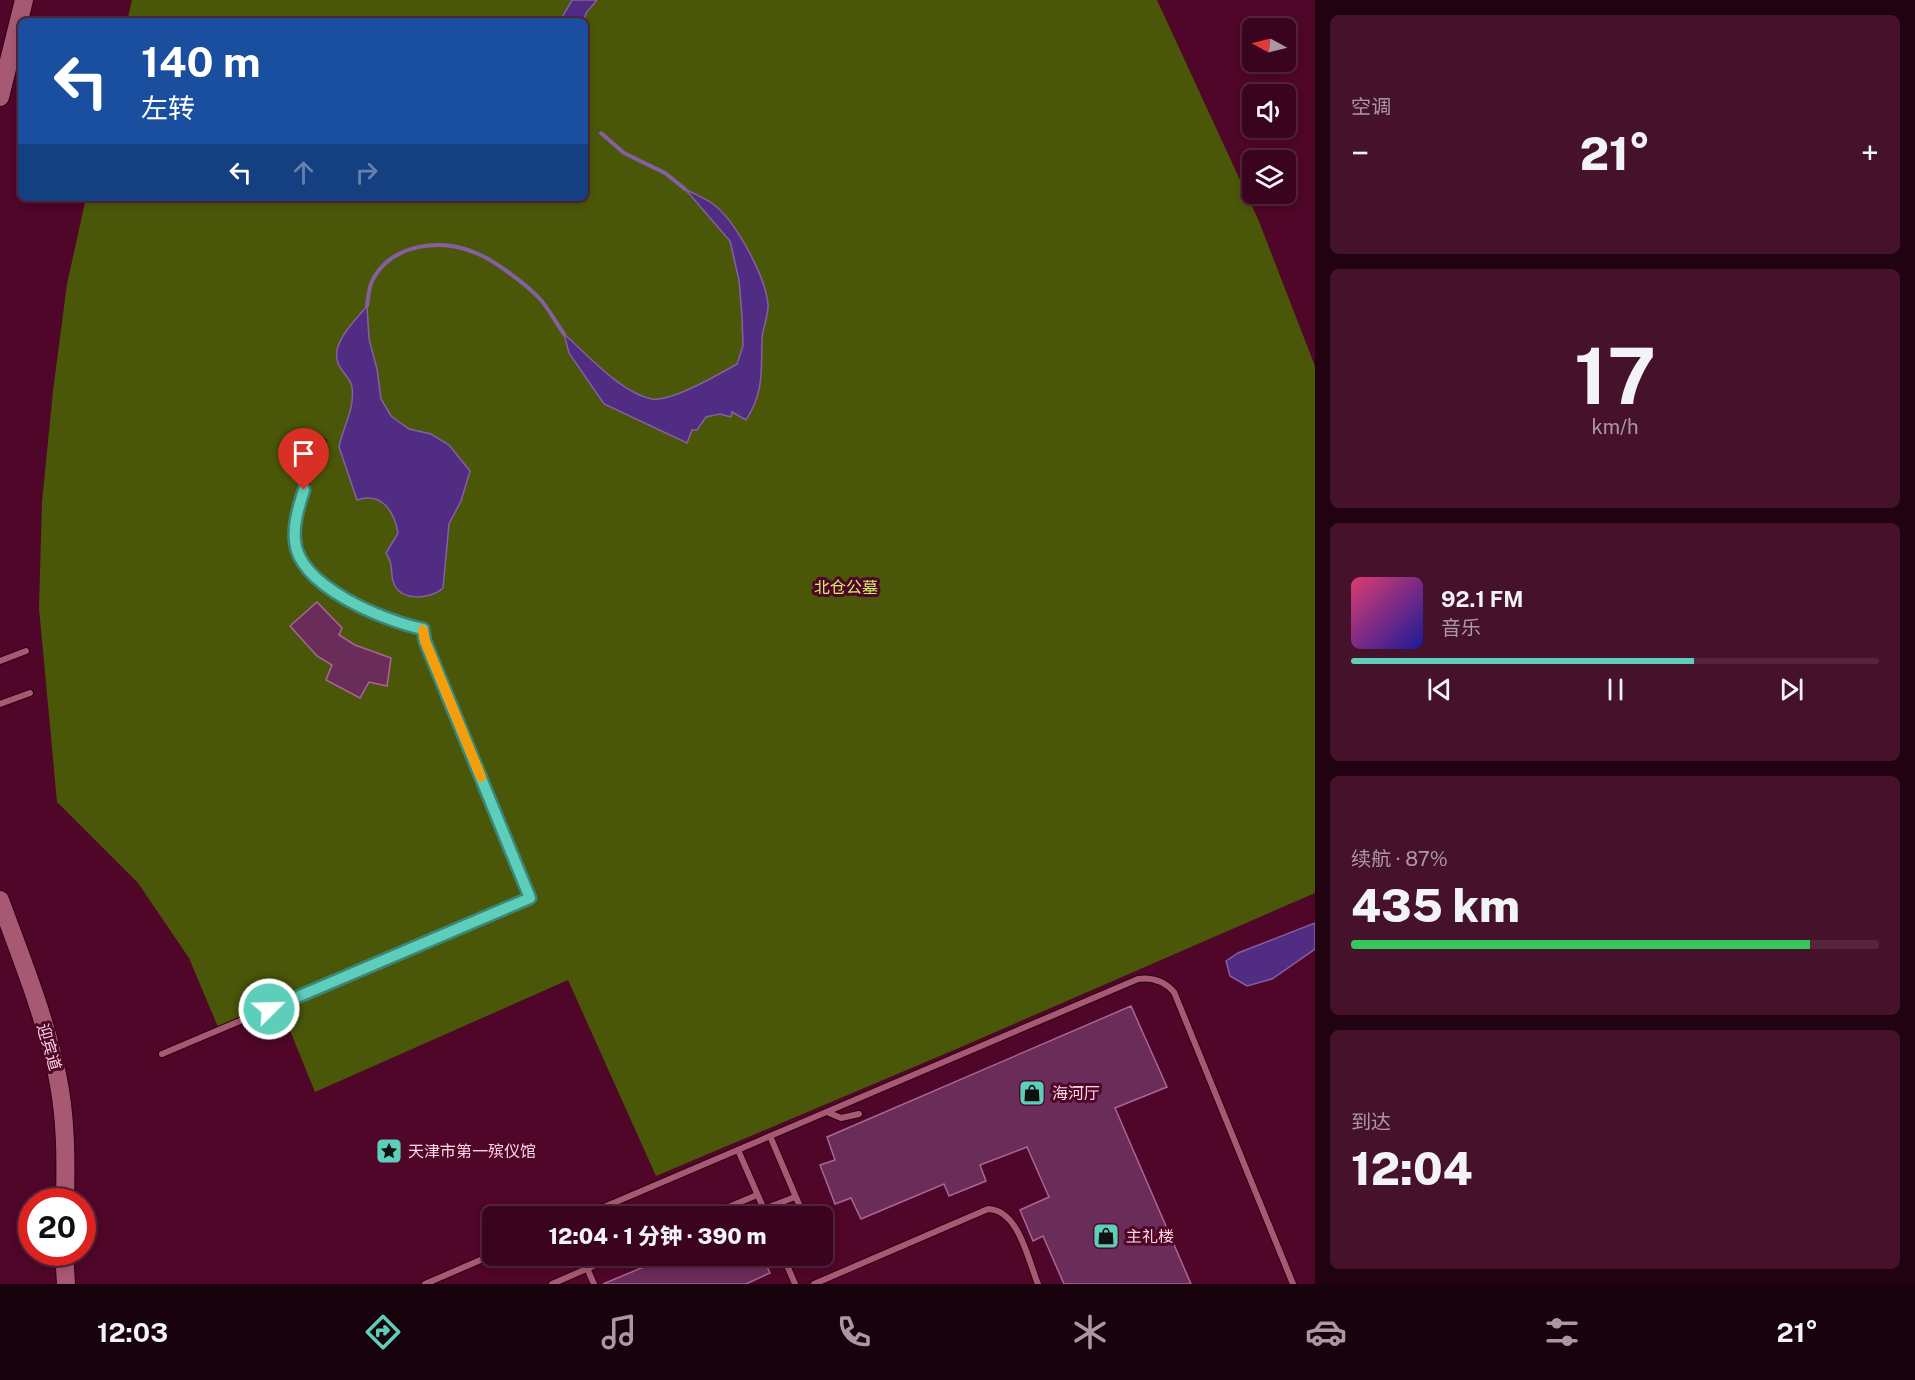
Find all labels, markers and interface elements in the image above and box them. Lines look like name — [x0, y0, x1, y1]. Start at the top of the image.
north arrow — [1242, 18, 1296, 72]
map controls — [1242, 18, 1296, 204]
text: 140 m — [141, 37, 261, 86]
icon: left — [42, 42, 120, 120]
button: sound — [1242, 84, 1296, 138]
text: 左转 — [141, 92, 195, 124]
text: 空调 — [1351, 95, 1391, 119]
text: 21° — [1580, 127, 1650, 180]
text: − — [1351, 134, 1369, 172]
text: + — [1861, 134, 1879, 172]
button: layers — [1242, 150, 1296, 204]
icon: left — [224, 156, 257, 189]
icon: ahead — [287, 156, 320, 189]
icon: right — [350, 156, 383, 189]
text: 17 — [1574, 330, 1656, 422]
text: km/h — [1591, 415, 1639, 439]
pin — [278, 428, 329, 490]
icon: arrive — [287, 437, 320, 470]
park label: 北仓公墓 — [814, 578, 878, 597]
text: 92.1 FM — [1441, 586, 1523, 612]
text: 音乐 — [1441, 616, 1481, 640]
icon: previous — [1423, 673, 1456, 706]
icon: pause — [1599, 673, 1632, 706]
icon: next — [1775, 673, 1808, 706]
text: 续航 · 87% — [1351, 847, 1448, 871]
text: 435 km — [1351, 879, 1520, 932]
position arrow — [237, 977, 301, 1041]
street label: 迎宾道 — [33, 1021, 65, 1073]
shop icon: 海河厅 — [1017, 1078, 1047, 1108]
place label: 海河厅 — [1052, 1084, 1100, 1103]
text: 到达 — [1351, 1110, 1391, 1134]
place icon: 天津市第一殡仪馆 — [374, 1136, 404, 1166]
place label: 天津市第一殡仪馆 — [408, 1142, 536, 1161]
text: 12:04 — [1351, 1142, 1473, 1195]
speed limit sign: 20 — [18, 1188, 96, 1266]
shop icon: 主礼楼 — [1091, 1221, 1121, 1251]
text: 12:04 · 1 分钟 · 390 m — [548, 1223, 767, 1249]
place label: 主礼楼 — [1126, 1227, 1174, 1246]
icon: directions — [362, 1311, 404, 1353]
icon: music — [598, 1311, 640, 1353]
icon: phone — [833, 1311, 875, 1353]
icon: climate — [1069, 1311, 1111, 1353]
icon: car — [1305, 1311, 1347, 1353]
icon: filters — [1541, 1311, 1583, 1353]
text: 12:03 — [97, 1316, 168, 1348]
text: 21° — [1777, 1316, 1818, 1348]

